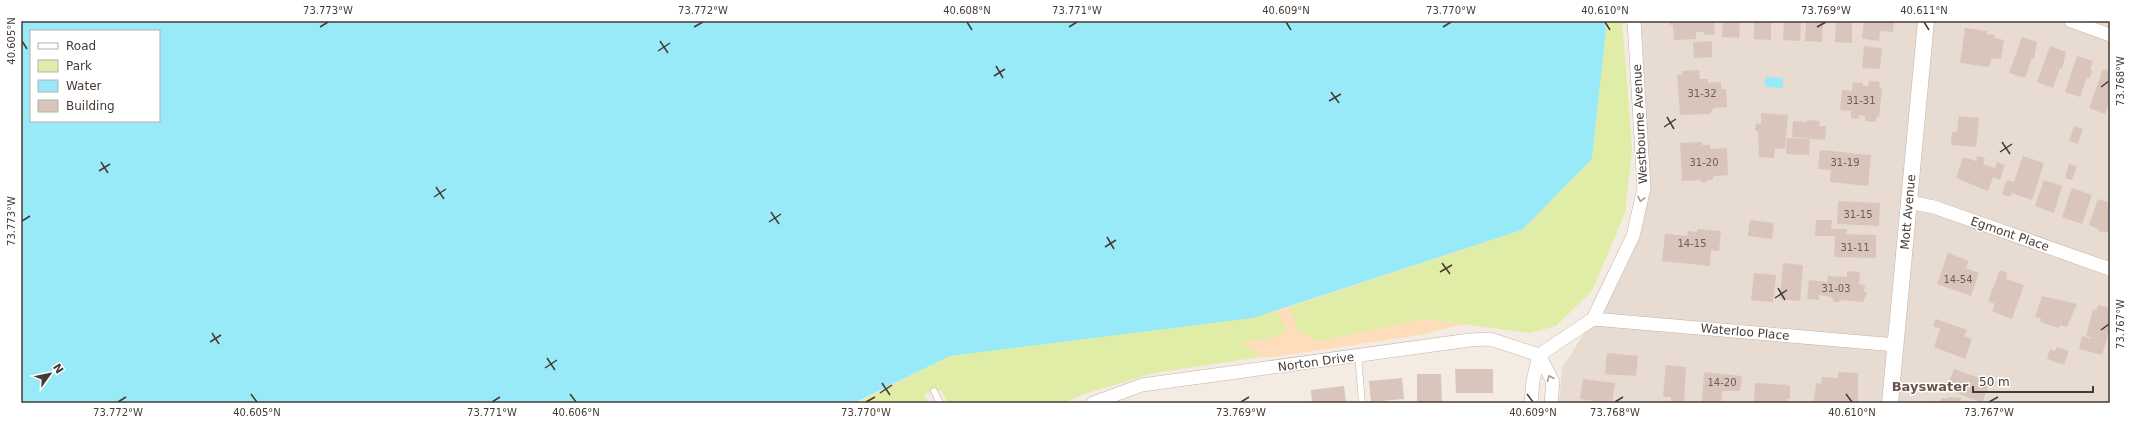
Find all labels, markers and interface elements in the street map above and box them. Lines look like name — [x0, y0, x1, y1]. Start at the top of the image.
text: 73.773°W — [303, 5, 353, 16]
text: 73.772°W — [678, 5, 728, 16]
text: 40.608°N — [943, 5, 991, 16]
text: 73.771°W — [1052, 5, 1102, 16]
text: 40.609°N — [1262, 5, 1310, 16]
text: 73.770°W — [1426, 5, 1476, 16]
text: 40.610°N — [1581, 5, 1629, 16]
text: 73.769°W — [1801, 5, 1851, 16]
text: 40.611°N — [1900, 5, 1948, 16]
text: 40.605°N — [6, 17, 17, 65]
legend — [30, 30, 160, 122]
text: Road — [66, 39, 96, 53]
text: 73.768°W — [2115, 56, 2126, 106]
text: Park — [66, 59, 92, 73]
street label: Westbourne Avenue — [1630, 64, 1650, 184]
text: Water — [66, 79, 102, 93]
house number: 31-32 — [1687, 88, 1717, 99]
house number: 31-31 — [1846, 95, 1876, 106]
text: Building — [66, 99, 115, 113]
house number: 31-20 — [1689, 157, 1719, 168]
house number: 31-19 — [1830, 157, 1860, 168]
street label: Mott Avenue — [1898, 174, 1918, 250]
text: 73.773°W — [6, 196, 17, 246]
one-way arrow — [1638, 196, 1646, 203]
house number: 31-15 — [1843, 209, 1873, 220]
street label: Egmont Place — [1969, 214, 2051, 254]
house number: 14-15 — [1677, 238, 1707, 249]
house number: 31-11 — [1840, 242, 1870, 253]
house number: 14-54 — [1943, 274, 1973, 285]
house number: 31-03 — [1821, 283, 1851, 294]
text: 73.767°W — [2115, 299, 2126, 349]
street label: Waterloo Place — [1700, 321, 1790, 343]
street label: Norton Drive — [1277, 350, 1355, 374]
north arrow — [30, 354, 70, 394]
text: N — [50, 361, 66, 376]
scale bar — [1973, 368, 2093, 394]
one-way arrow — [1547, 374, 1555, 381]
text: 50 m — [1979, 375, 2010, 389]
house number: 14-20 — [1707, 377, 1737, 388]
district label: Bayswater — [1892, 379, 1969, 394]
text: 73.772°W — [93, 407, 143, 418]
text: 40.605°N — [233, 407, 281, 418]
text: 73.771°W — [467, 407, 517, 418]
text: 40.606°N — [552, 407, 600, 418]
text: 73.770°W — [841, 407, 891, 418]
text: 73.769°W — [1216, 407, 1266, 418]
text: 40.609°N — [1509, 407, 1557, 418]
text: 73.768°W — [1590, 407, 1640, 418]
text: 40.610°N — [1828, 407, 1876, 418]
text: 73.767°W — [1964, 407, 2014, 418]

